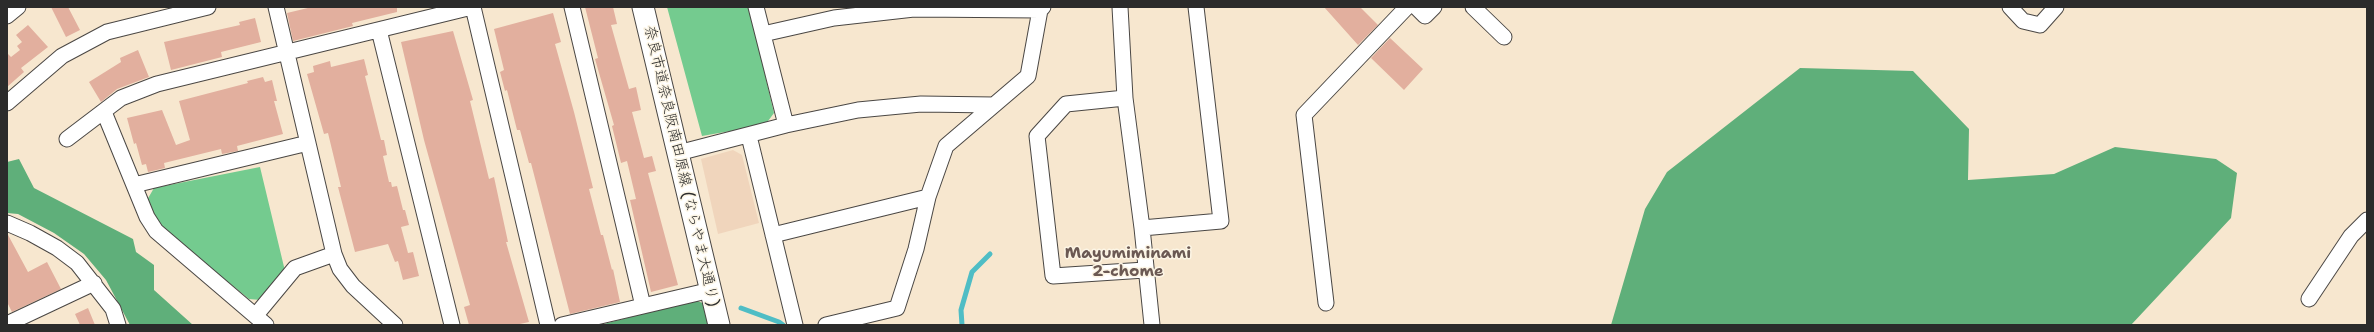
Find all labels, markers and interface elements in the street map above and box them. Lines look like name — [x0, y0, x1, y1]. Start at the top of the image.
street label: 奈良市道奈良阪南田原線 (ならやま大通り) — [640, 24, 722, 308]
district label: Mayumiminami 2-chome — [1065, 244, 1191, 282]

